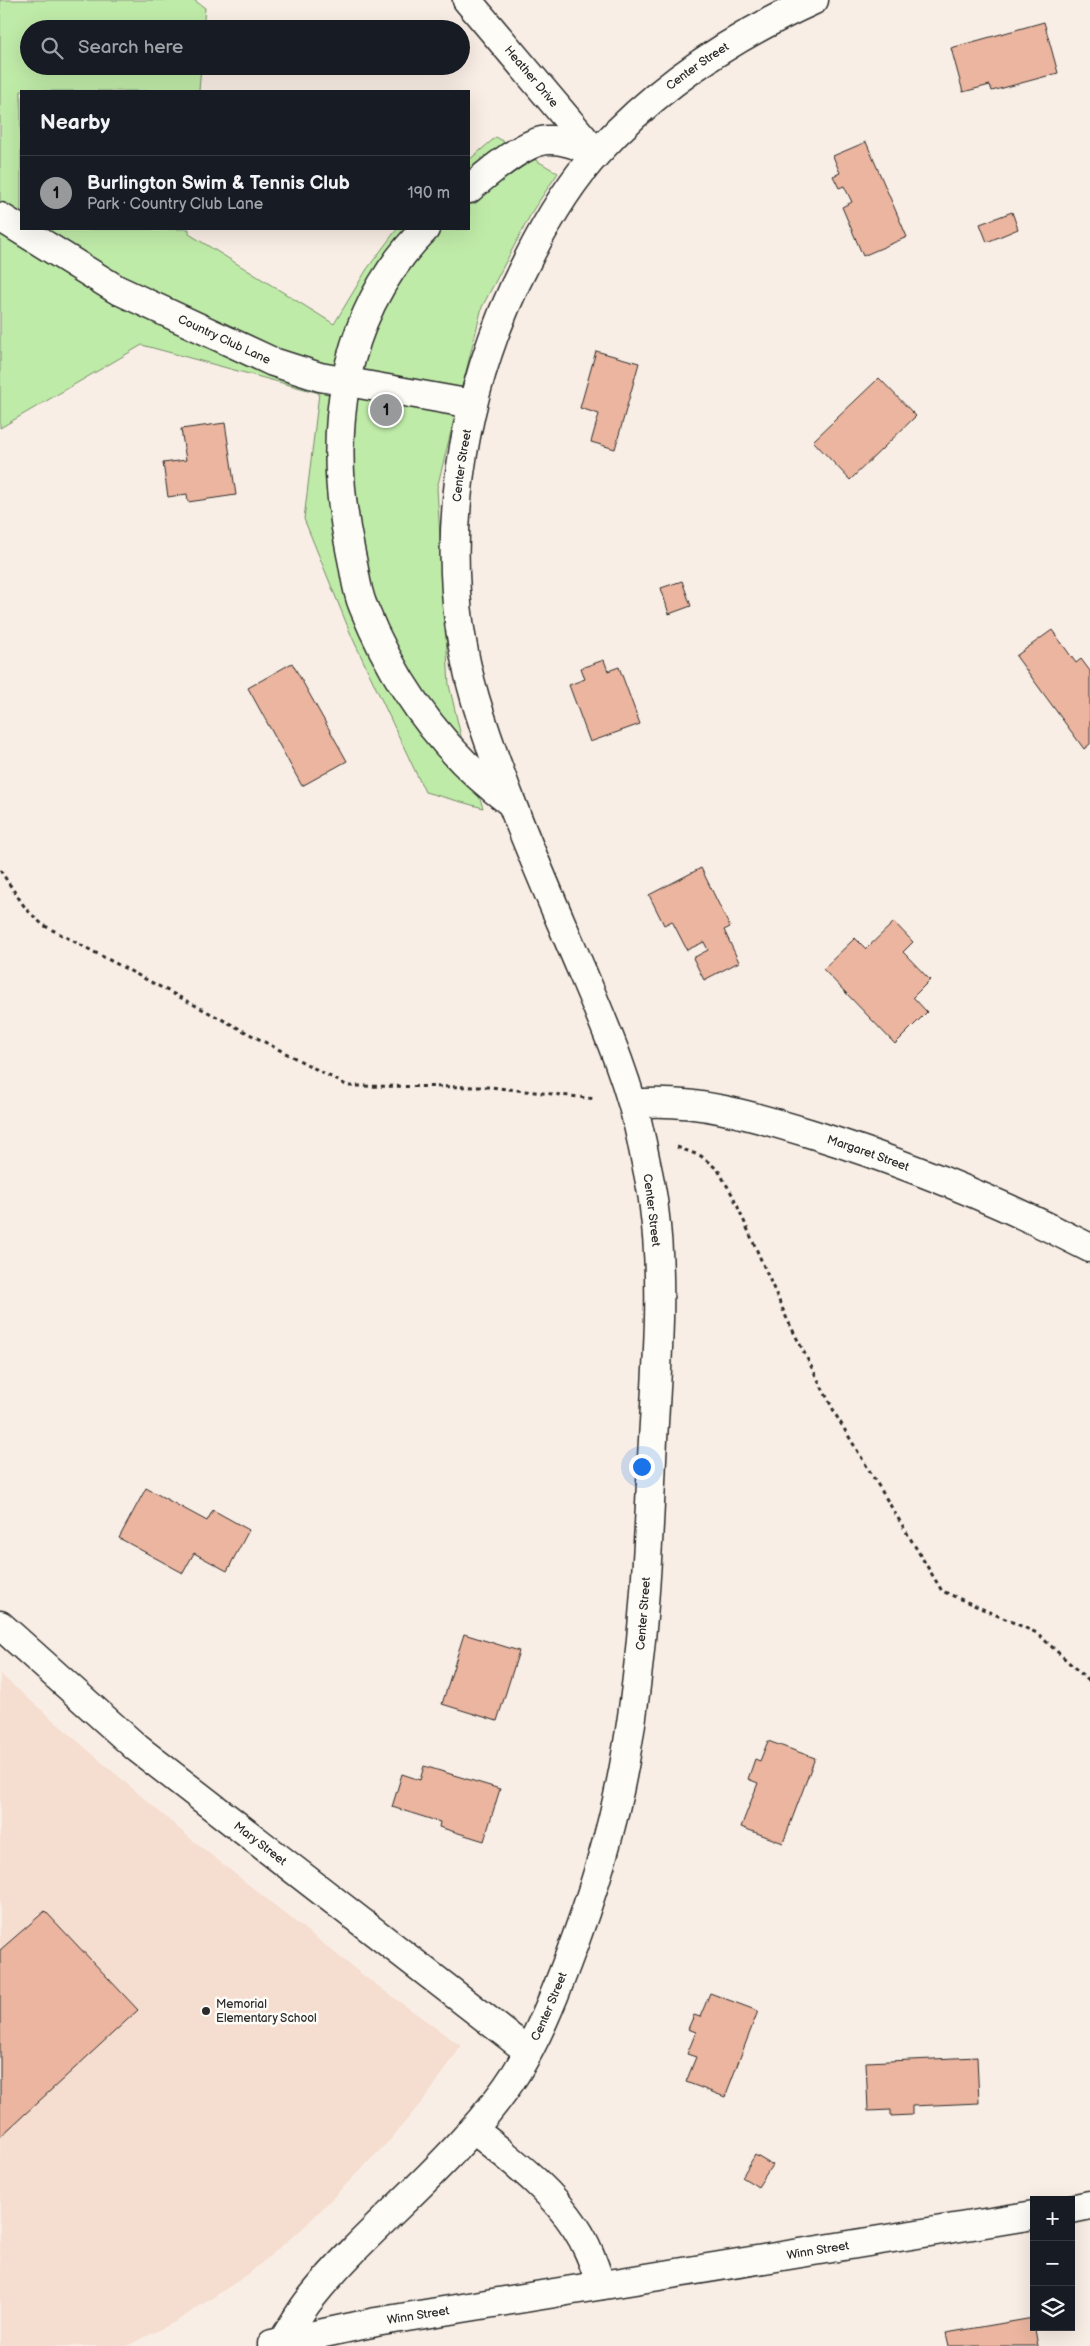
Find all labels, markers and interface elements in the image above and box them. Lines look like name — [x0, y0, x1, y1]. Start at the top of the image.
search box — [20, 20, 470, 75]
icon: search — [38, 34, 66, 62]
text: Search here — [78, 36, 183, 59]
street label: Center Street — [663, 39, 732, 94]
street label: Heather Drive — [501, 43, 561, 111]
text: Nearby — [40, 110, 110, 135]
text: Burlington Swim & Tennis Club — [87, 172, 350, 195]
text: 1 — [53, 184, 59, 203]
text: 190 m — [408, 184, 450, 203]
text: Park · Country Club Lane — [87, 195, 263, 214]
street label: Country Club Lane — [175, 312, 273, 368]
pin: 1 — [370, 391, 402, 429]
street label: Center Street — [450, 428, 475, 503]
street label: Margaret Street — [825, 1132, 911, 1175]
street label: Center Street — [640, 1173, 663, 1248]
your location — [629, 1454, 655, 1480]
street label: Center Street — [633, 1576, 654, 1651]
street label: Mary Street — [231, 1819, 290, 1869]
street label: Center Street — [528, 1970, 571, 2043]
place label: Memorial Elementary School — [216, 1997, 317, 2026]
marker: Memorial Elementary School — [200, 2005, 212, 2017]
map controls — [1030, 2196, 1075, 2331]
button: + — [1030, 2196, 1075, 2241]
street label: Winn Street — [786, 2238, 850, 2263]
button: − — [1030, 2241, 1075, 2286]
button: layers — [1030, 2286, 1075, 2331]
street label: Winn Street — [386, 2303, 451, 2328]

